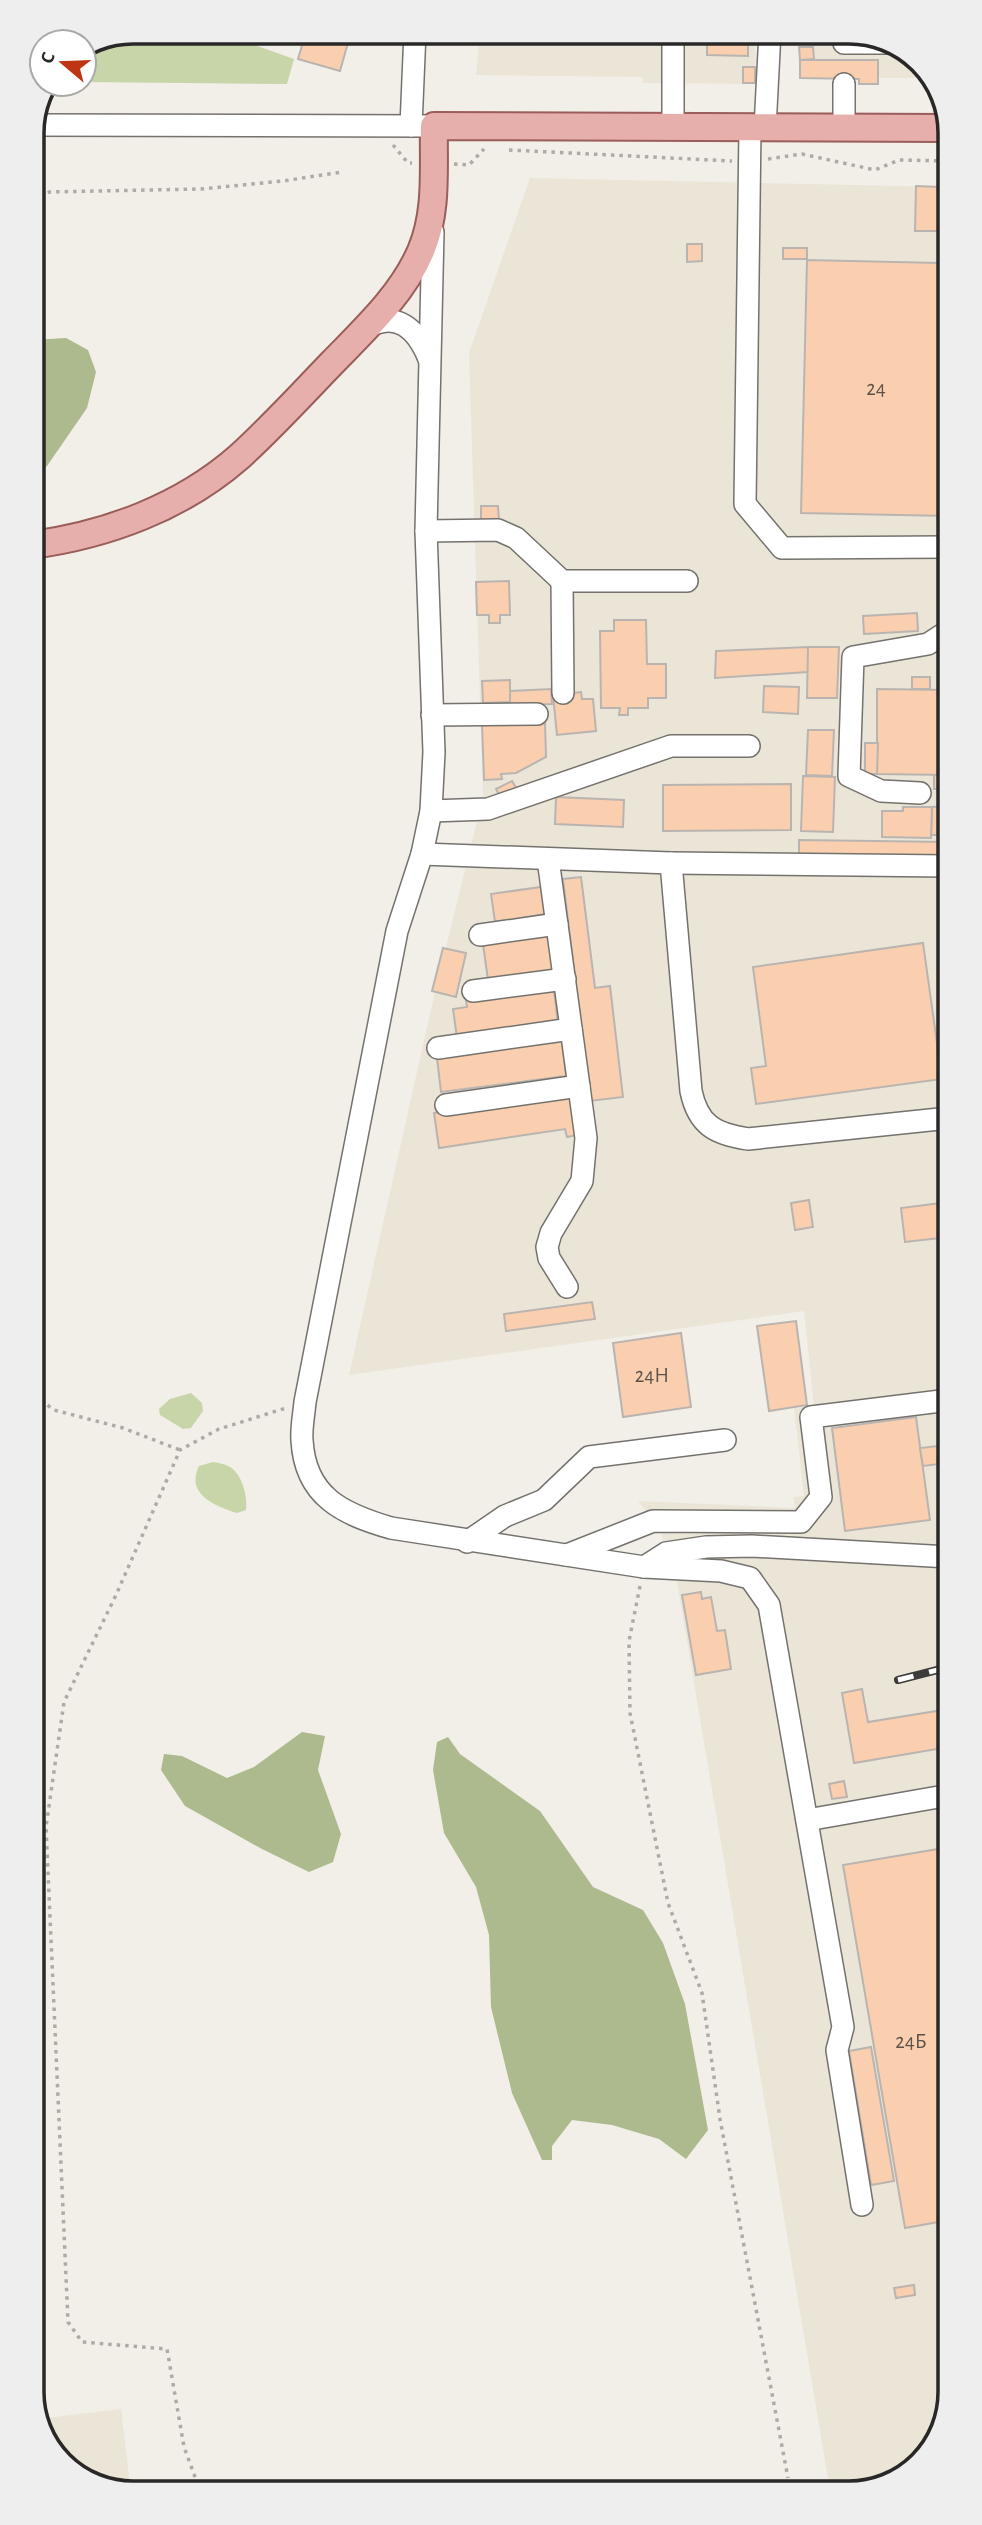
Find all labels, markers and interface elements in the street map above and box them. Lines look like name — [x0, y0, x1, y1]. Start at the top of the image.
north arrow — [28, 28, 98, 98]
text: С — [38, 50, 59, 66]
house number: 24 — [866, 378, 886, 399]
house number: 24Н — [635, 1365, 669, 1386]
house number: 24Б — [895, 2031, 927, 2052]

